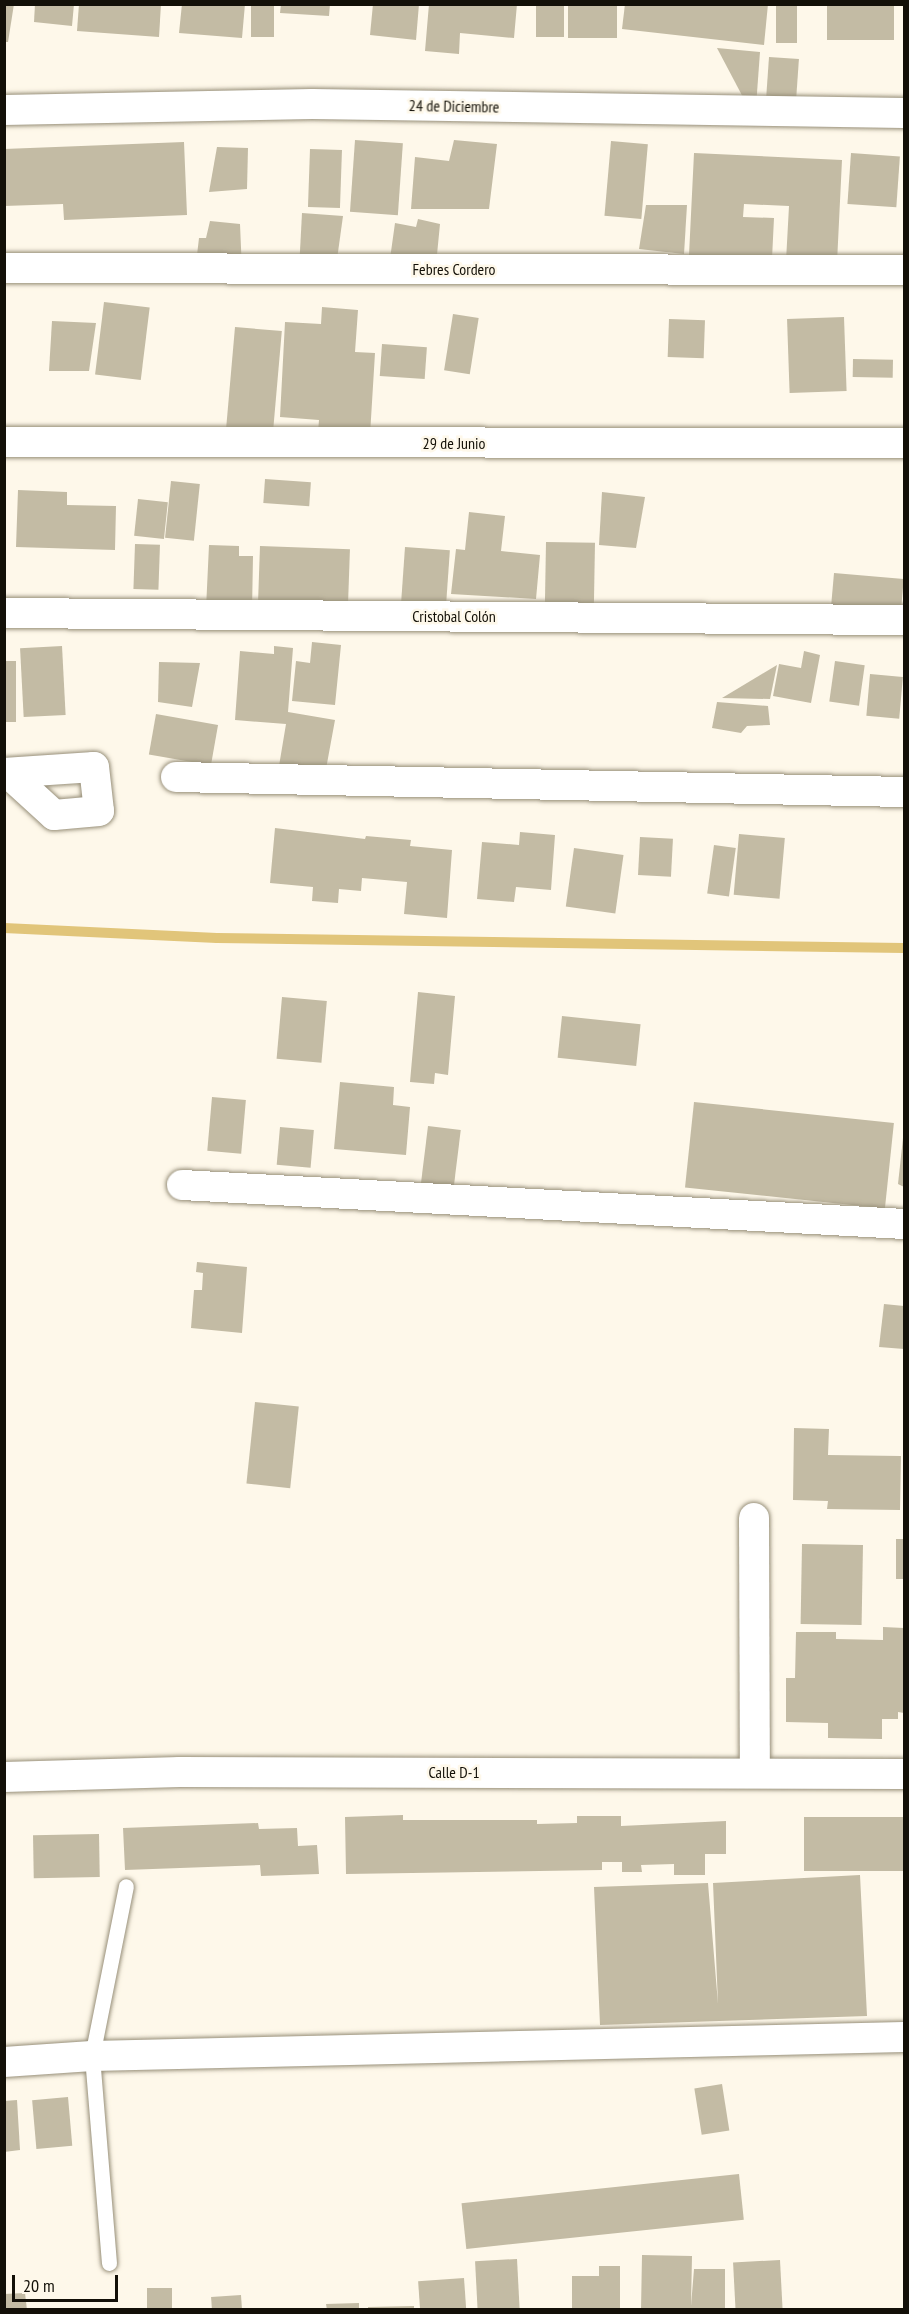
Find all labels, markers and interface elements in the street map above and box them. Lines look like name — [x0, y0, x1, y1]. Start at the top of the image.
street label: 24 de Diciembre — [408, 96, 500, 116]
street label: Febres Cordero — [413, 259, 495, 279]
street label: 29 de Junio — [423, 433, 485, 453]
street label: Cristobal Colón — [412, 606, 496, 626]
street label: Calle D-1 — [428, 1762, 480, 1782]
scale bar — [15, 2263, 122, 2301]
text: 20 m — [23, 2274, 55, 2297]

